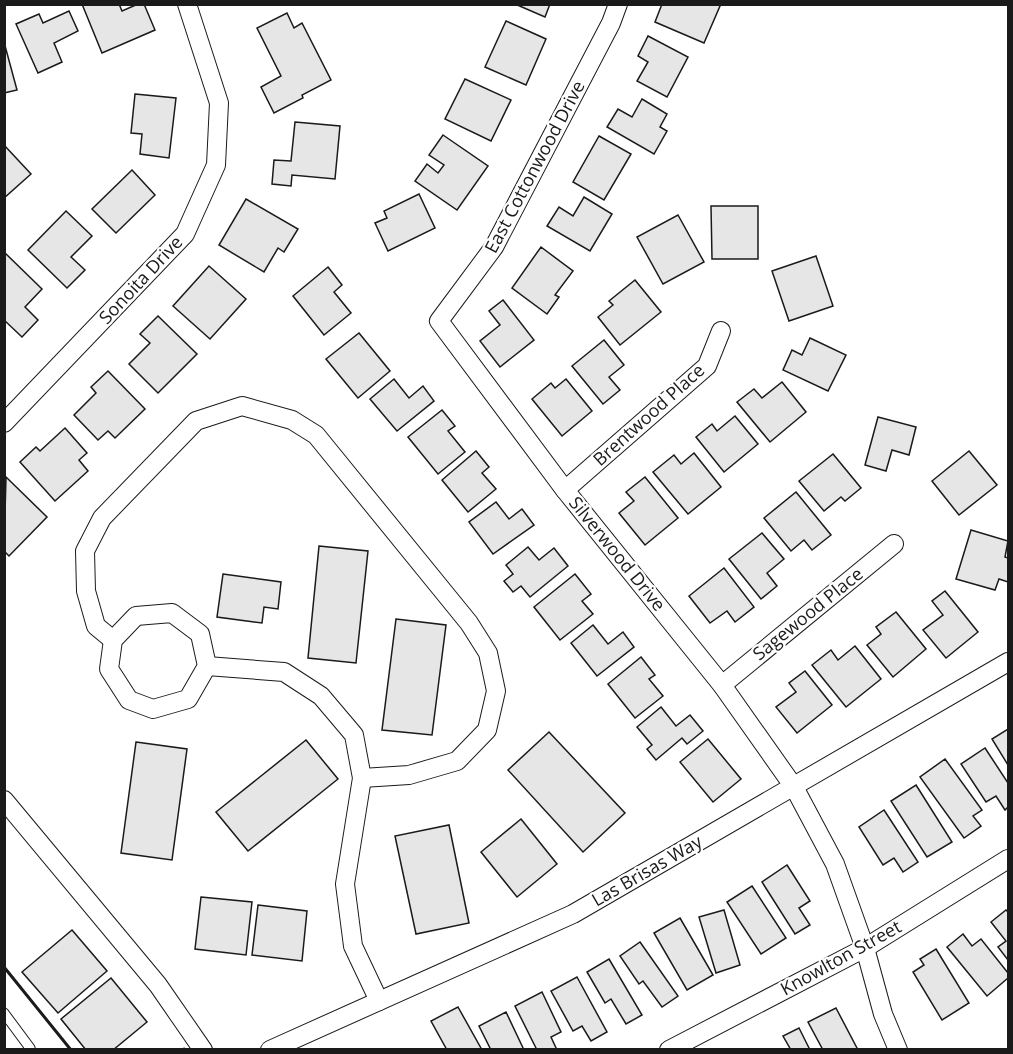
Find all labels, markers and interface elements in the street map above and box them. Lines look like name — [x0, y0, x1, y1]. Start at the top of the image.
street label: East Cottonwood Drive — [478, 76, 590, 257]
street label: Sonoita Drive — [93, 230, 187, 329]
street label: Brentwood Place — [588, 358, 709, 471]
street label: Silverwood Drive — [564, 491, 671, 616]
street label: Sagewood Place — [747, 561, 867, 665]
street label: Las Brisas Way — [587, 828, 707, 911]
street label: Knowlton Street — [776, 914, 905, 1000]

